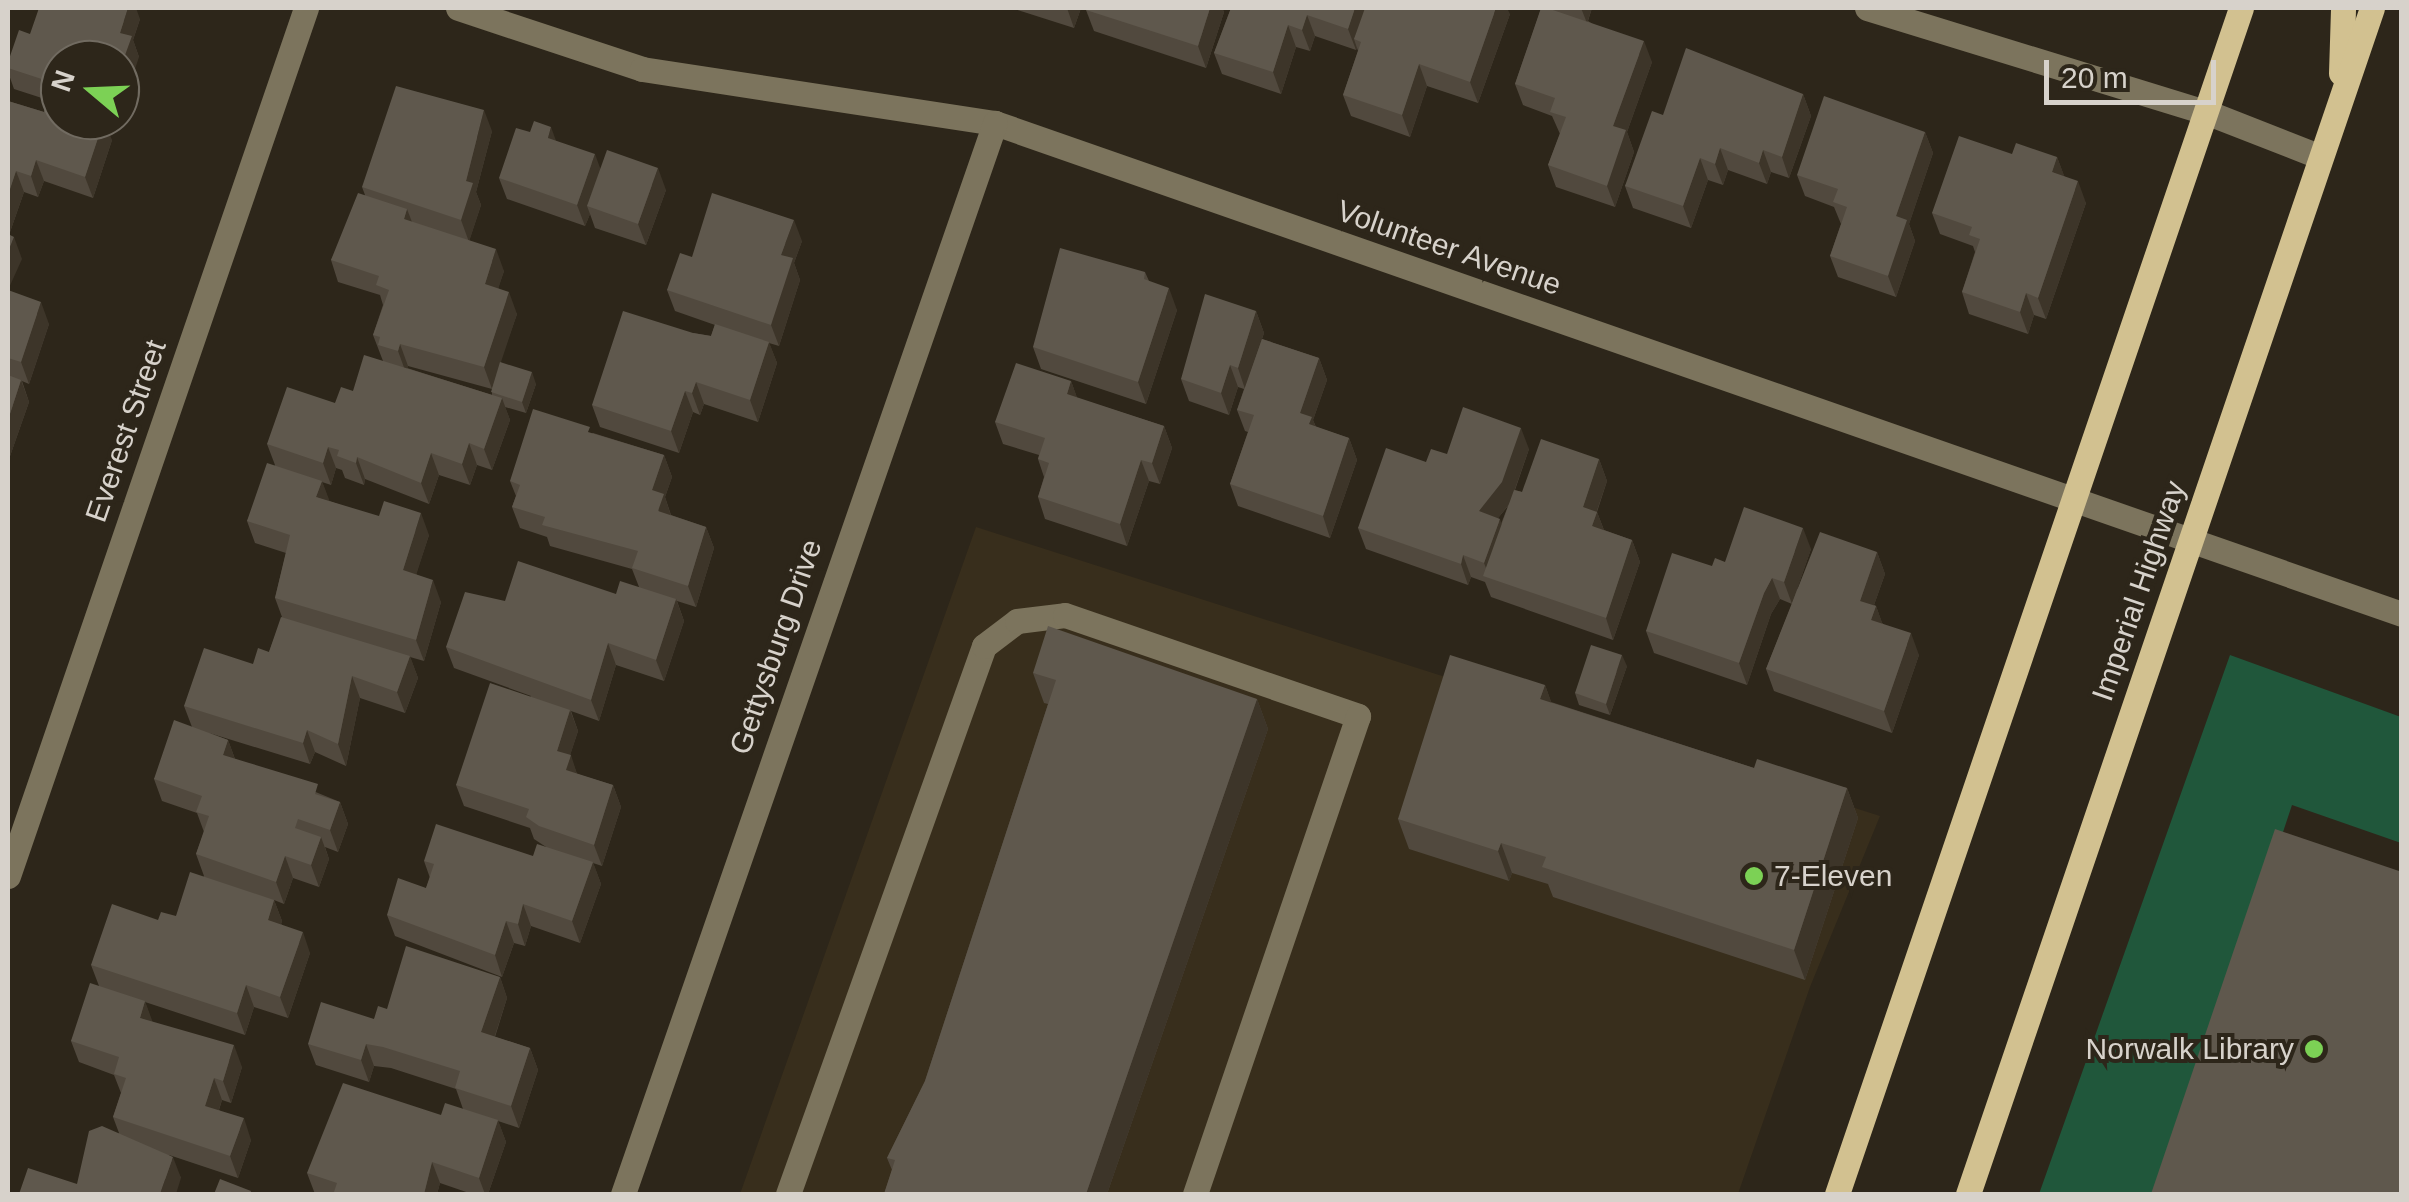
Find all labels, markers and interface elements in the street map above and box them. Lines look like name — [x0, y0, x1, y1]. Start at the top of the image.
north arrow — [40, 40, 140, 140]
scale bar — [2049, 40, 2222, 102]
text: 20 m — [2061, 61, 2128, 94]
text: N — [45, 66, 81, 95]
street label: Volunteer Avenue — [1331, 193, 1567, 303]
street label: Everest Street — [78, 335, 174, 527]
street label: Imperial Highway — [2085, 476, 2193, 706]
street label: Gettysburg Drive — [722, 535, 830, 759]
place label: 7-Eleven — [1774, 858, 1892, 894]
marker: 7-Eleven — [1743, 865, 1765, 887]
place label: Norwalk Library — [2086, 1031, 2294, 1067]
marker: Norwalk Library — [2303, 1038, 2325, 1060]

